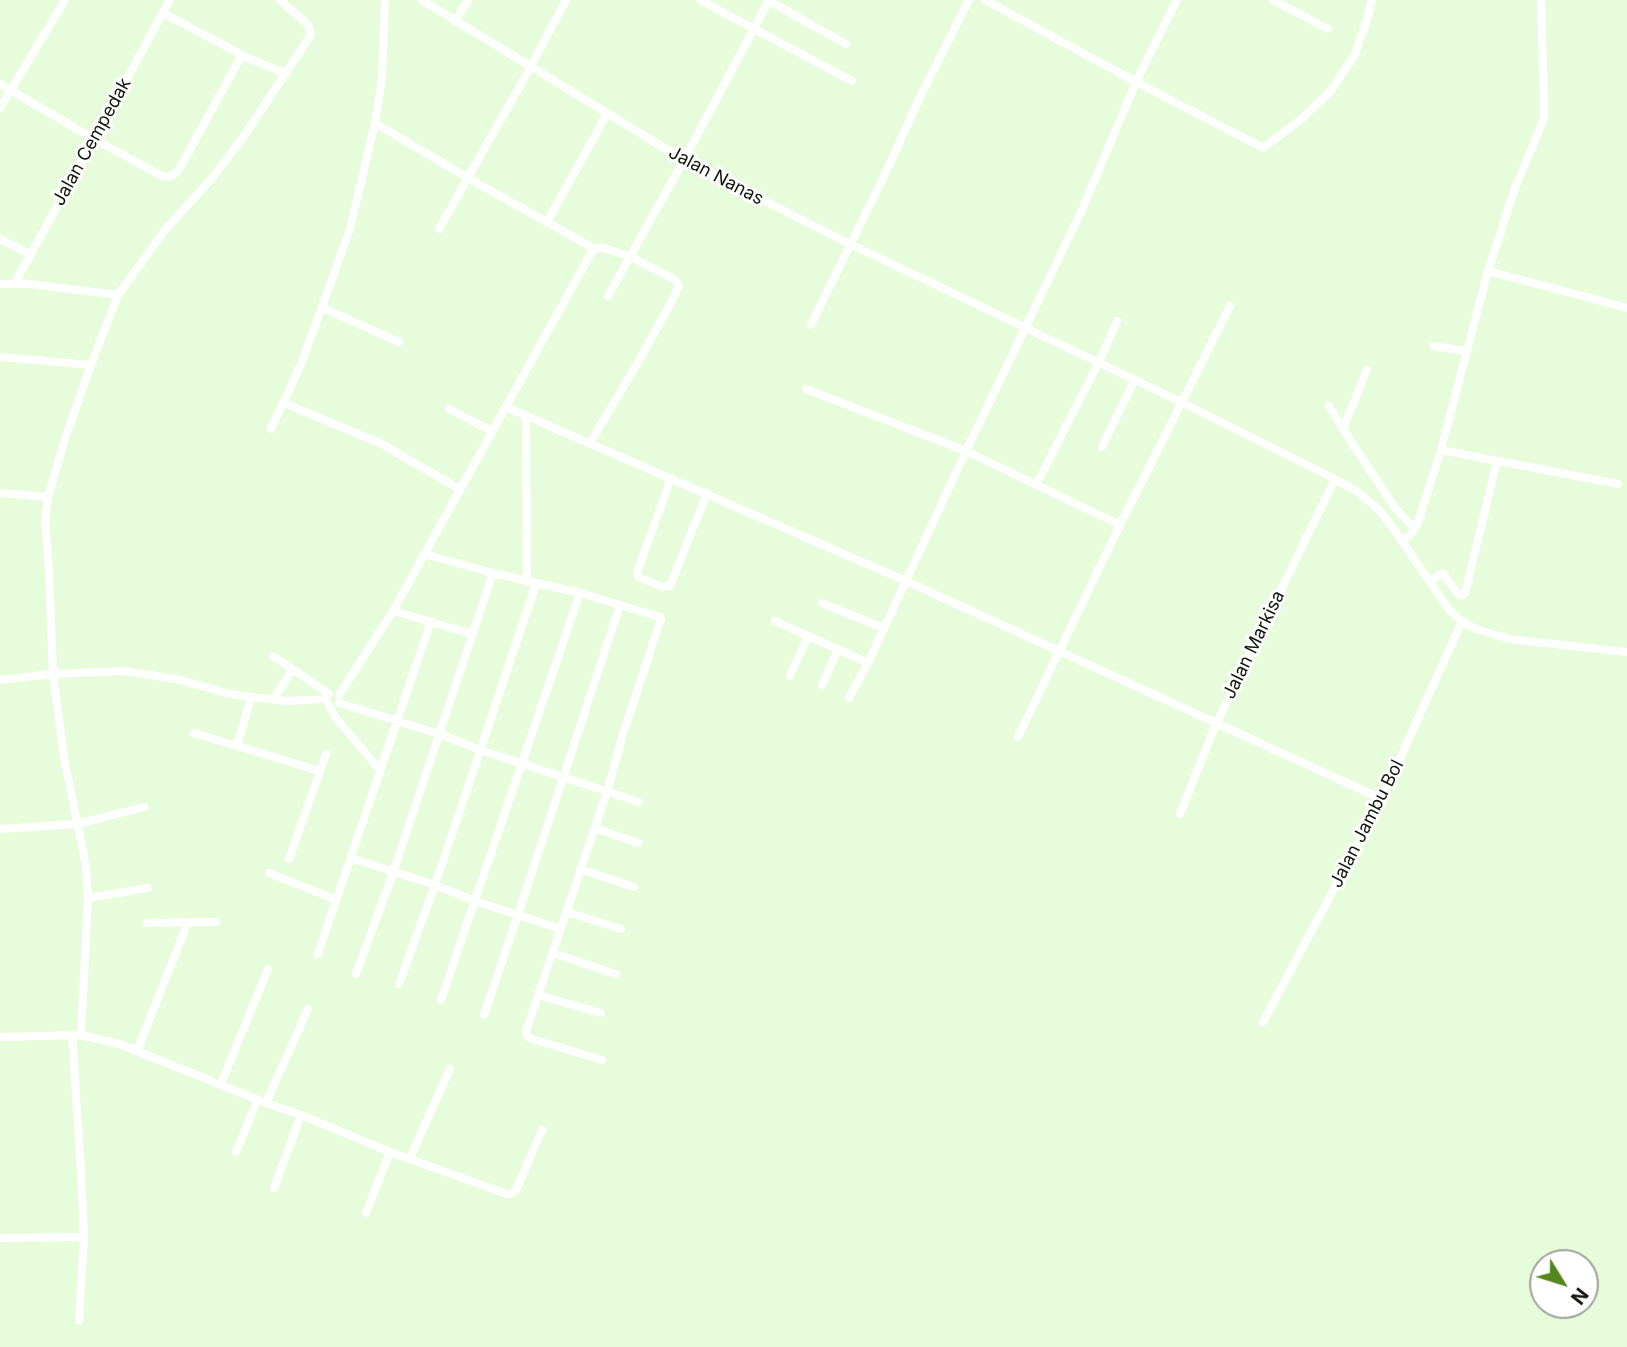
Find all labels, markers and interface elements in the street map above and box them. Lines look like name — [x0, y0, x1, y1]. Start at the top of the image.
street label: Jalan Cempedak — [48, 74, 136, 210]
street label: Jalan Nanas — [665, 142, 767, 210]
street label: Jalan Markisa — [1218, 587, 1290, 703]
street label: Jalan Jambu Bol — [1326, 757, 1408, 891]
north arrow — [1529, 1249, 1599, 1319]
text: N — [1566, 1283, 1593, 1309]

